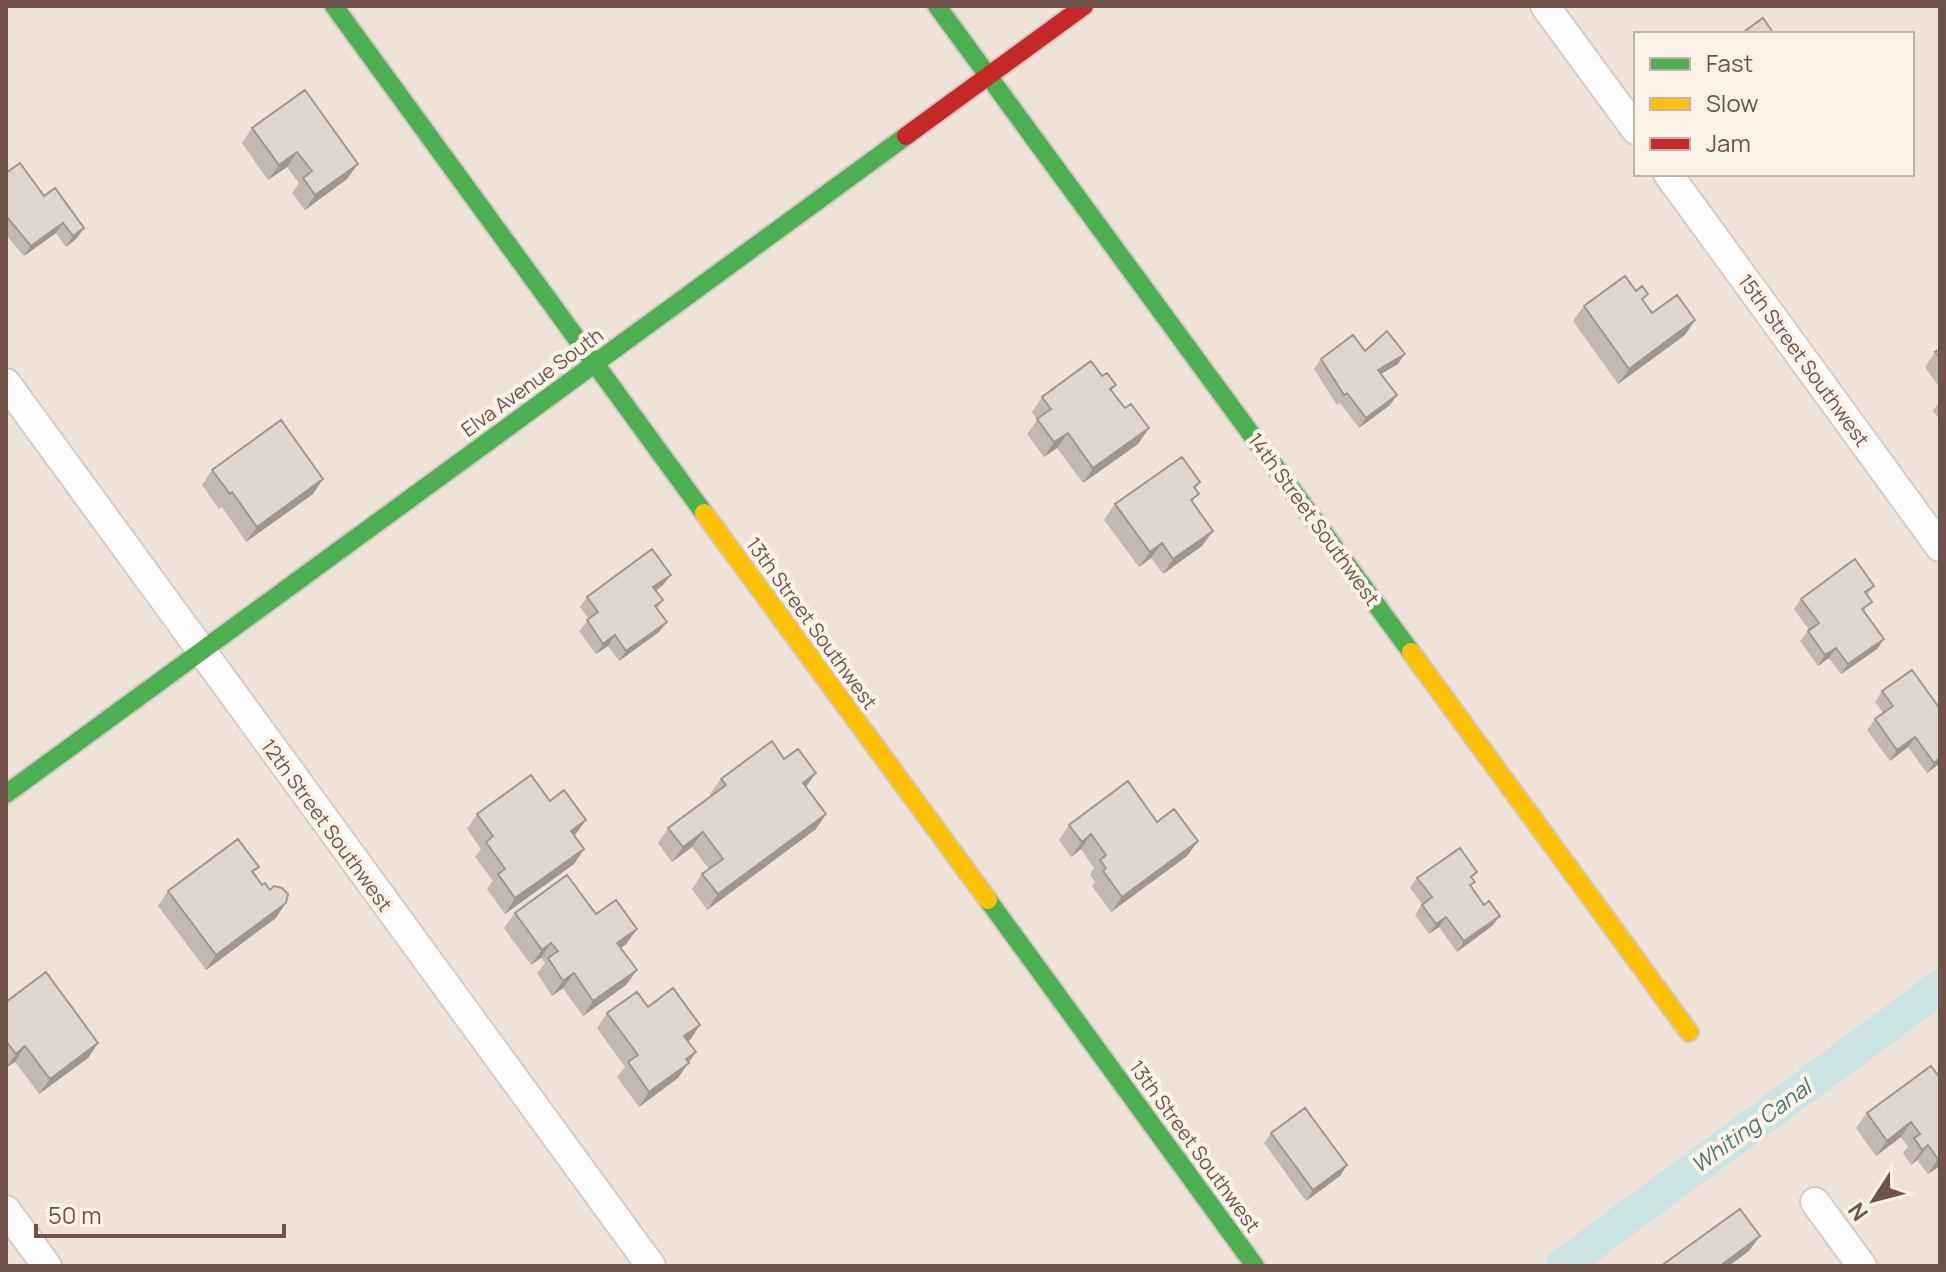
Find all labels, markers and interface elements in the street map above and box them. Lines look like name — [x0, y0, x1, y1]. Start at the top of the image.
legend — [1634, 32, 1914, 176]
text: Fast — [1706, 46, 1753, 79]
text: Slow — [1706, 86, 1759, 119]
text: Jam — [1706, 126, 1751, 159]
street label: 15th Street Southwest — [1732, 268, 1876, 452]
street label: Elva Avenue South — [456, 321, 608, 443]
street label: 14th Street Southwest — [1242, 427, 1386, 611]
street label: 13th Street Southwest — [740, 532, 884, 714]
street label: 12th Street Southwest — [255, 733, 399, 917]
street label: 13th Street Southwest — [1123, 1055, 1267, 1237]
water label: Whiting Canal — [1685, 1071, 1819, 1180]
north arrow — [1834, 1160, 1914, 1240]
scale bar — [36, 1188, 284, 1238]
text: N — [1841, 1197, 1875, 1227]
text: 50 m — [48, 1198, 102, 1231]

